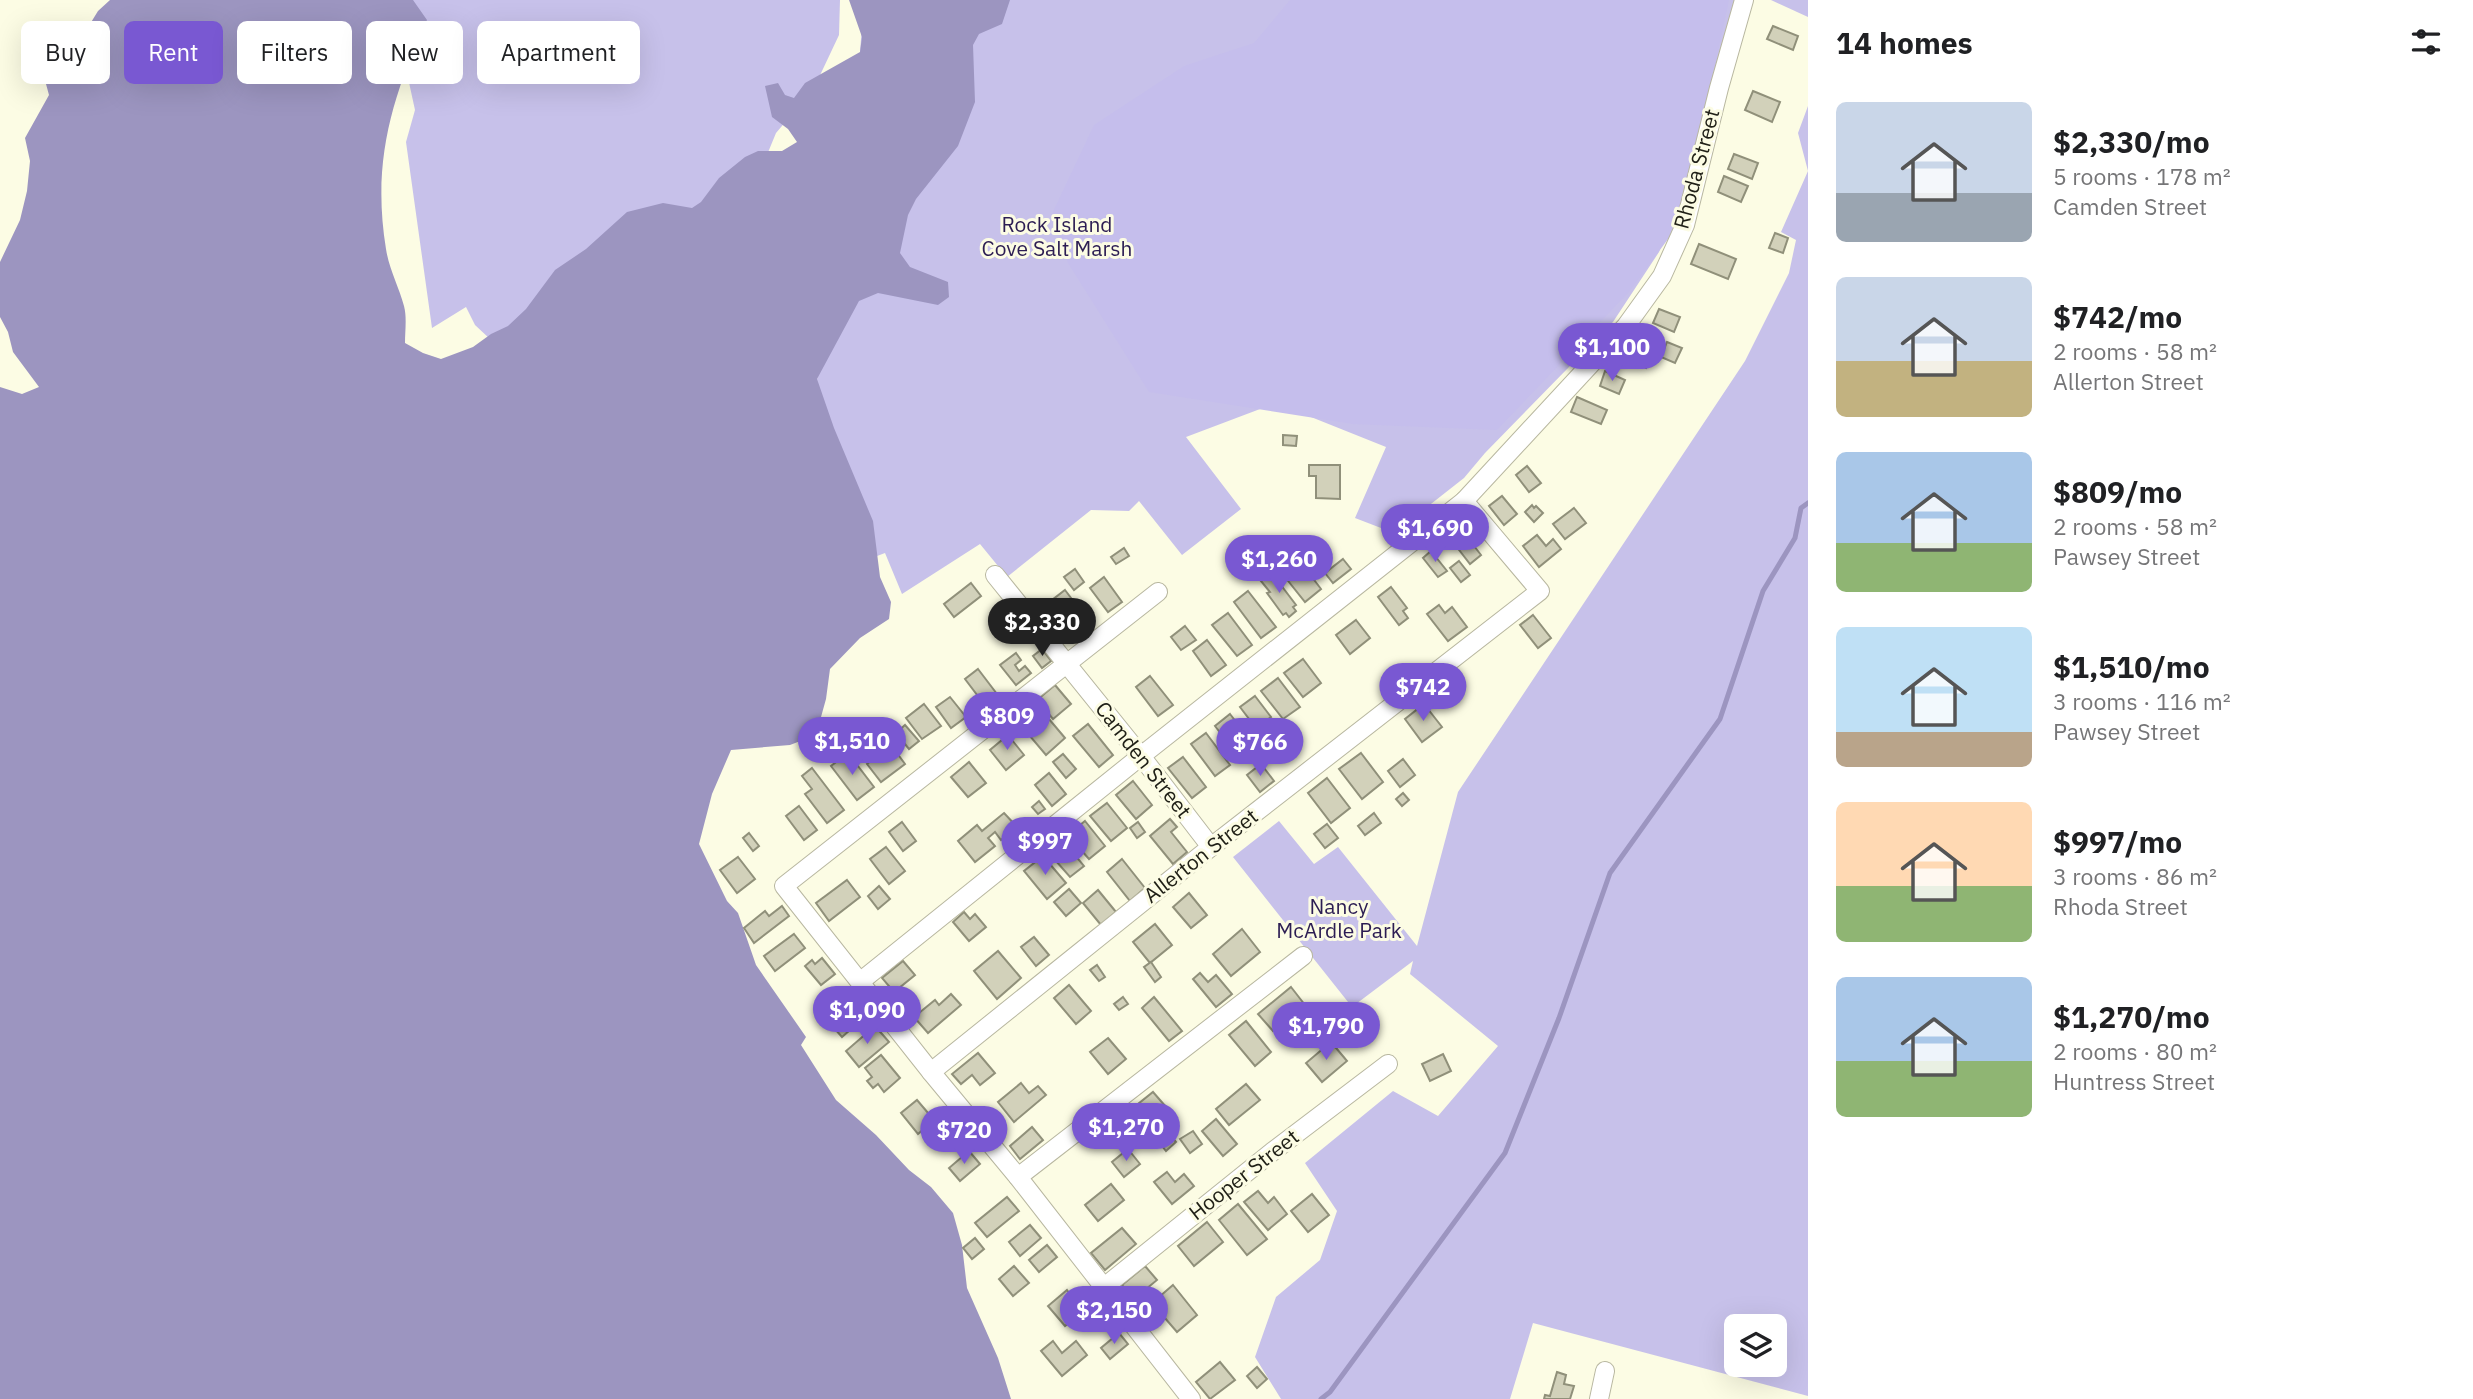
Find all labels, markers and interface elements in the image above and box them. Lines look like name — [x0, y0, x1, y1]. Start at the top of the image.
chip: Buy — [21, 21, 110, 84]
chip: Rent — [124, 21, 223, 84]
chip: Filters — [237, 21, 352, 84]
chip: New — [366, 21, 463, 84]
chip: Apartment — [477, 21, 640, 84]
text: 14 homes — [1836, 23, 1973, 62]
icon: filters — [2407, 23, 2445, 61]
street label: Rhoda Street — [1667, 106, 1725, 232]
text: $2,330/mo — [2053, 122, 2210, 161]
icon: home — [1892, 130, 1976, 214]
text: 5 rooms · 178 m² — [2053, 161, 2231, 191]
text: Camden Street — [2053, 191, 2207, 221]
park label: Rock Island Cove Salt Marsh — [982, 210, 1132, 262]
text: $742/mo — [2053, 297, 2182, 336]
icon: home — [1892, 305, 1976, 389]
pin: $1,100 — [1555, 324, 1669, 383]
text: $1,100 — [1574, 331, 1650, 361]
text: 2 rooms · 58 m² — [2053, 336, 2217, 366]
text: Allerton Street — [2053, 366, 2204, 396]
text: $809/mo — [2053, 472, 2182, 511]
icon: home — [1892, 480, 1976, 564]
pin: $1,690 — [1378, 504, 1492, 564]
text: 2 rooms · 58 m² — [2053, 511, 2217, 541]
text: $1,690 — [1397, 512, 1473, 542]
pin: $1,260 — [1222, 536, 1336, 595]
text: Pawsey Street — [2053, 541, 2200, 571]
text: $1,260 — [1241, 543, 1317, 573]
pin: $2,330 — [985, 598, 1099, 658]
text: $2,330 — [1004, 606, 1080, 636]
text: $1,510/mo — [2053, 647, 2210, 686]
icon: home — [1892, 655, 1976, 739]
pin: $742 — [1382, 664, 1464, 723]
text: $742 — [1395, 671, 1451, 701]
text: 3 rooms · 116 m² — [2053, 686, 2231, 716]
pin: $809 — [966, 692, 1048, 752]
street label: Camden Street — [1089, 695, 1198, 823]
text: $809 — [979, 700, 1035, 730]
text: Pawsey Street — [2053, 716, 2200, 746]
pin: $1,510 — [795, 718, 909, 777]
pin: $766 — [1219, 718, 1301, 778]
text: $1,510 — [814, 725, 890, 755]
text: $766 — [1232, 726, 1288, 756]
street label: Allerton Street — [1138, 802, 1263, 909]
pin: $997 — [1004, 818, 1086, 877]
text: $997/mo — [2053, 822, 2182, 861]
text: $997 — [1017, 825, 1073, 855]
icon: home — [1892, 830, 1976, 914]
text: 3 rooms · 86 m² — [2053, 861, 2217, 891]
text: Rhoda Street — [2053, 891, 2188, 921]
park label: Nancy McArdle Park — [1276, 892, 1402, 944]
pin: $1,090 — [810, 986, 924, 1046]
text: $1,090 — [829, 994, 905, 1024]
text: $1,270/mo — [2053, 997, 2210, 1036]
pin: $1,790 — [1269, 1002, 1383, 1062]
icon: home — [1892, 1005, 1976, 1089]
text: $1,790 — [1288, 1010, 1364, 1040]
text: 2 rooms · 80 m² — [2053, 1036, 2217, 1066]
text: Huntress Street — [2053, 1066, 2215, 1096]
pin: $1,270 — [1069, 1104, 1183, 1163]
pin: $720 — [923, 1106, 1005, 1166]
text: $1,270 — [1088, 1111, 1164, 1141]
text: $720 — [936, 1114, 992, 1144]
street label: Hooper Street — [1183, 1122, 1304, 1226]
pin: $2,150 — [1057, 1286, 1171, 1346]
text: $2,150 — [1076, 1294, 1152, 1324]
map controls — [1724, 1314, 1787, 1377]
button: layers — [1724, 1314, 1787, 1377]

